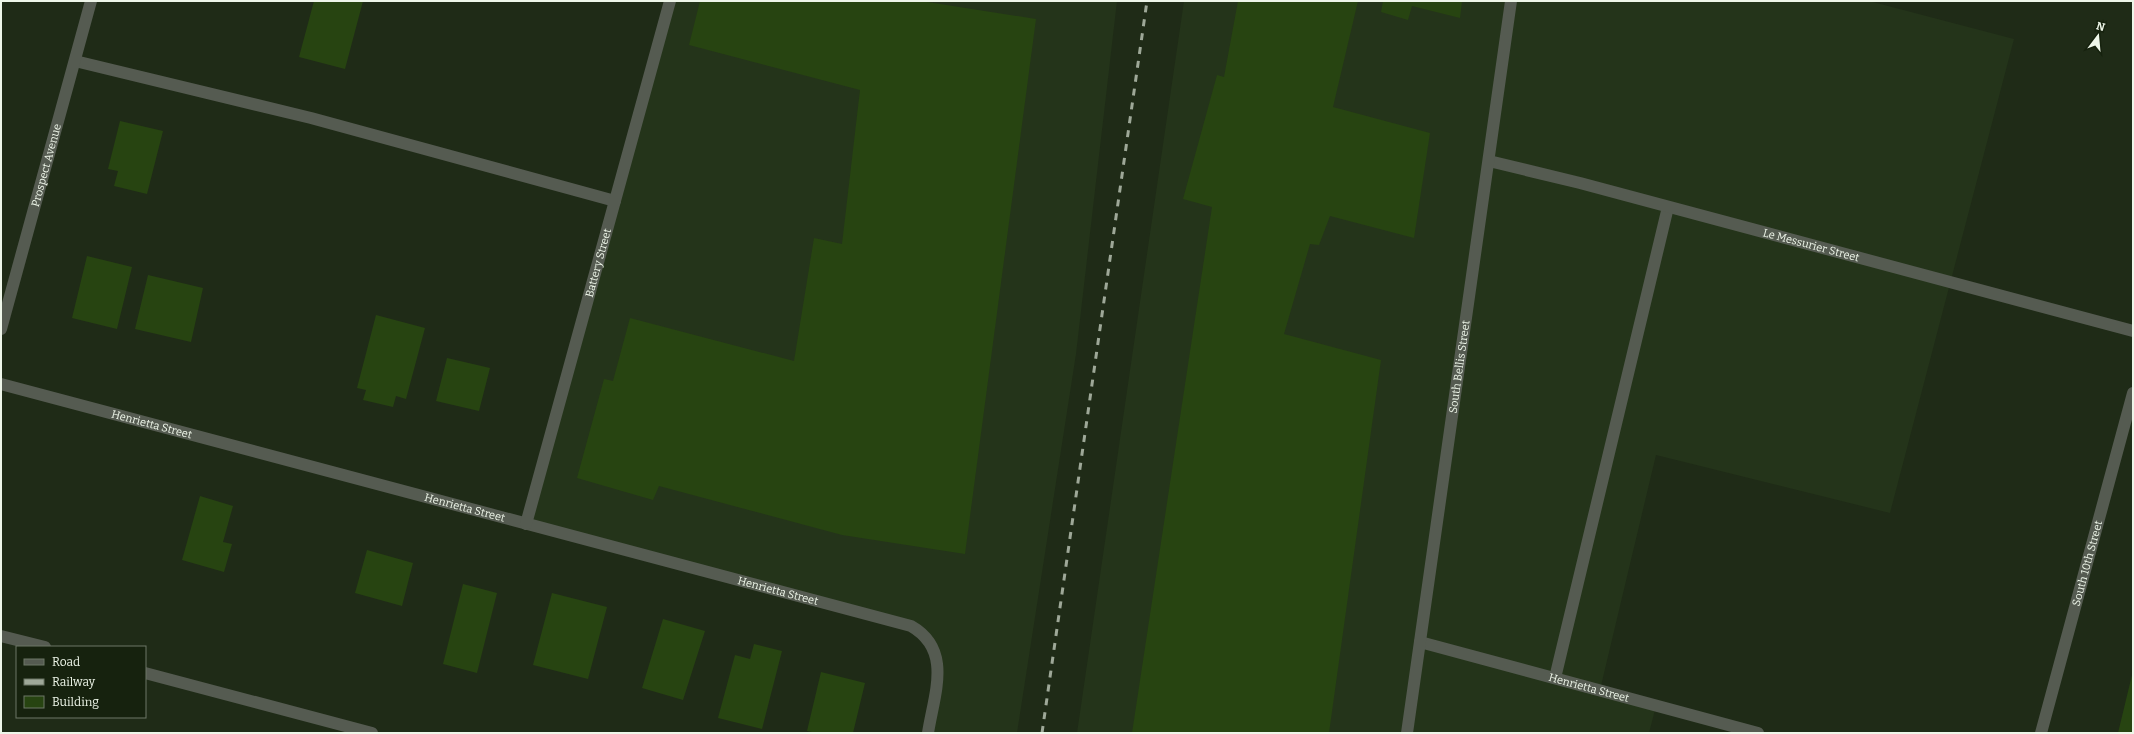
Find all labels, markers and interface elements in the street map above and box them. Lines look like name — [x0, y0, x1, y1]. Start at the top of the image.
north arrow — [2078, 16, 2118, 56]
text: N — [2095, 19, 2107, 34]
street label: Prospect Avenue — [28, 122, 64, 208]
street label: Le Messurier Street — [1762, 226, 1861, 264]
street label: Battery Street — [582, 227, 614, 299]
street label: South Bellis Street — [1446, 319, 1472, 414]
street label: Henrietta Street — [110, 407, 193, 441]
street label: Henrietta Street — [423, 490, 507, 524]
street label: South 10th Street — [2069, 519, 2105, 607]
street label: Henrietta Street — [736, 574, 820, 608]
legend — [16, 646, 146, 718]
text: Road — [52, 655, 80, 669]
street label: Henrietta Street — [1547, 670, 1631, 705]
text: Railway — [52, 675, 96, 689]
text: Building — [52, 695, 99, 709]

